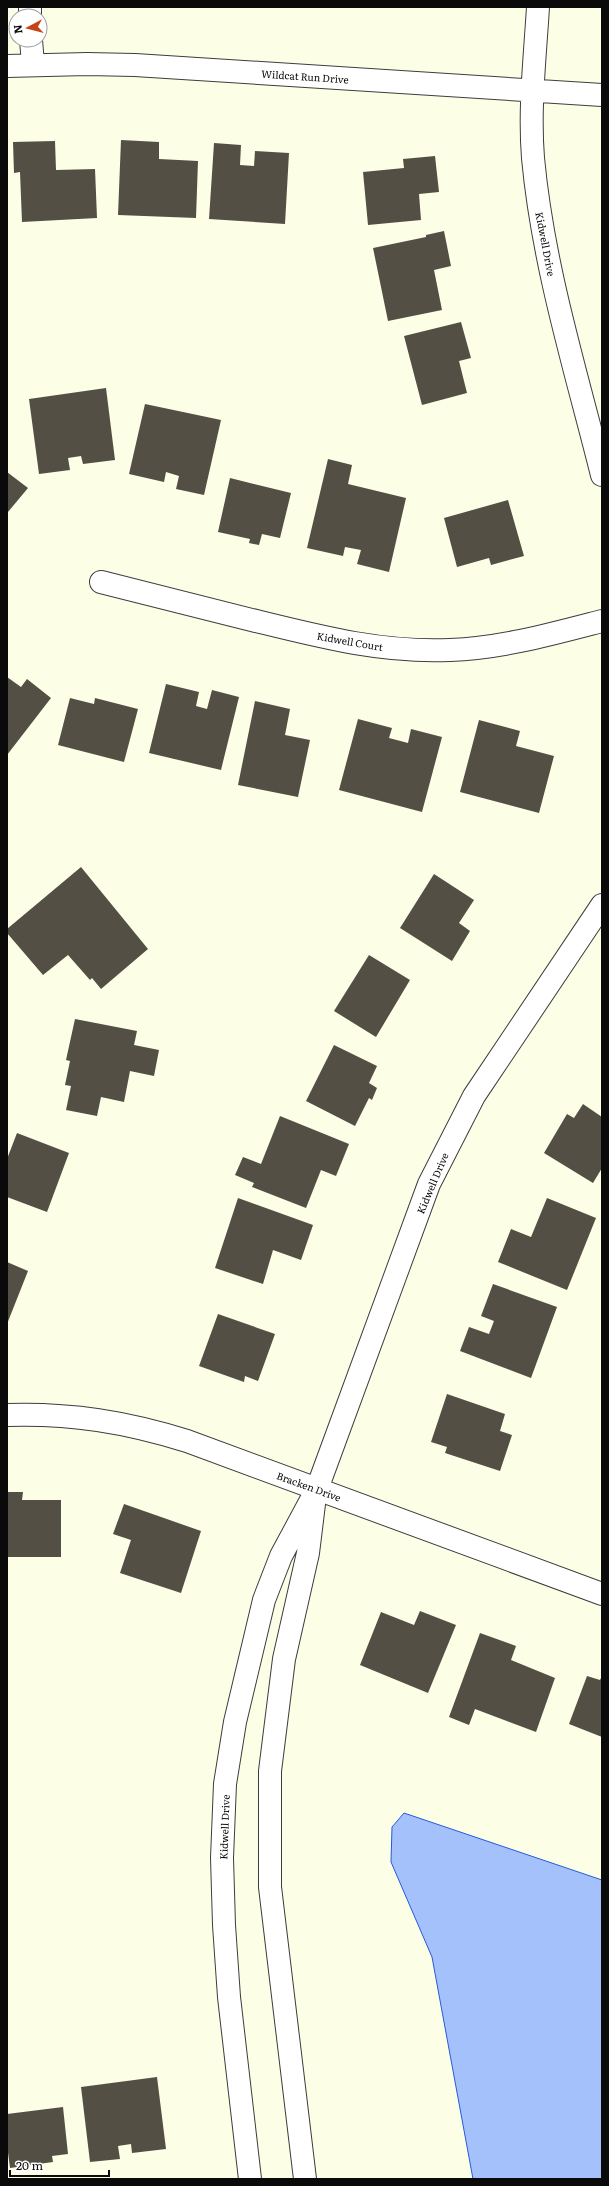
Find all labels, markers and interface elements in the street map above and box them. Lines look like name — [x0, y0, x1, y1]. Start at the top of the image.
north arrow — [8, 8, 48, 48]
text: N — [9, 24, 26, 35]
street label: Wildcat Run Drive — [261, 65, 349, 87]
street label: Kidwell Drive — [532, 211, 560, 277]
street label: Kidwell Court — [316, 628, 384, 654]
street label: Kidwell Drive — [412, 1150, 452, 1216]
street label: Bracken Drive — [275, 1467, 343, 1505]
street label: Kidwell Drive — [215, 1794, 233, 1860]
scale bar — [10, 2152, 109, 2178]
text: 20 m — [16, 2156, 43, 2174]

